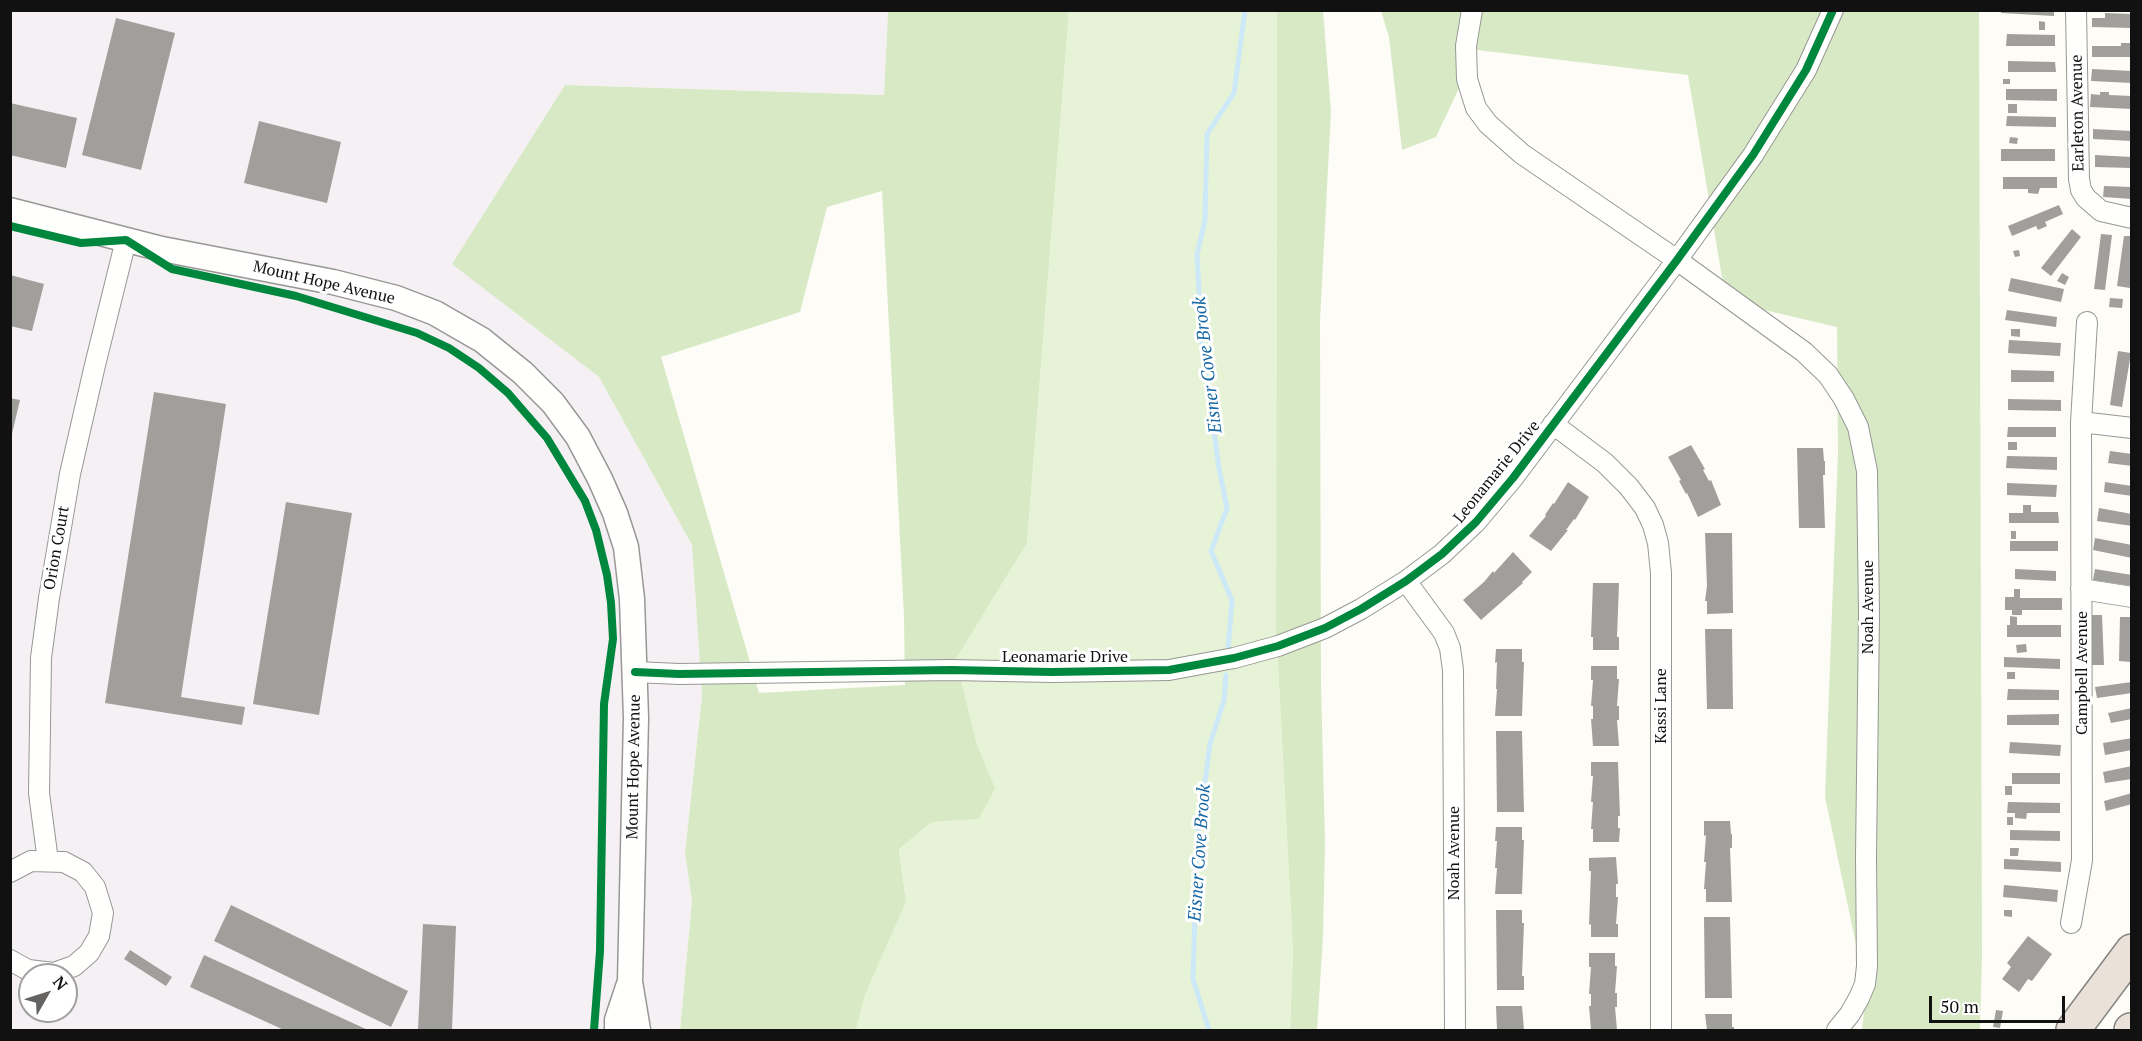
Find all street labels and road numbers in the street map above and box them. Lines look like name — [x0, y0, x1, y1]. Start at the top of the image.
street label: Earleton Avenue — [2067, 54, 2089, 172]
street label: Mount Hope Avenue — [251, 257, 397, 309]
street label: Leonamarie Drive — [1450, 417, 1544, 527]
street label: Orion Court — [40, 504, 74, 592]
street label: Noah Avenue — [1858, 560, 1878, 654]
street label: Campbell Avenue — [2072, 611, 2092, 735]
street label: Leonamarie Drive — [1002, 647, 1128, 667]
street label: Kassi Lane — [1651, 668, 1671, 744]
street label: Mount Hope Avenue — [623, 694, 645, 840]
street label: Noah Avenue — [1444, 806, 1464, 900]

